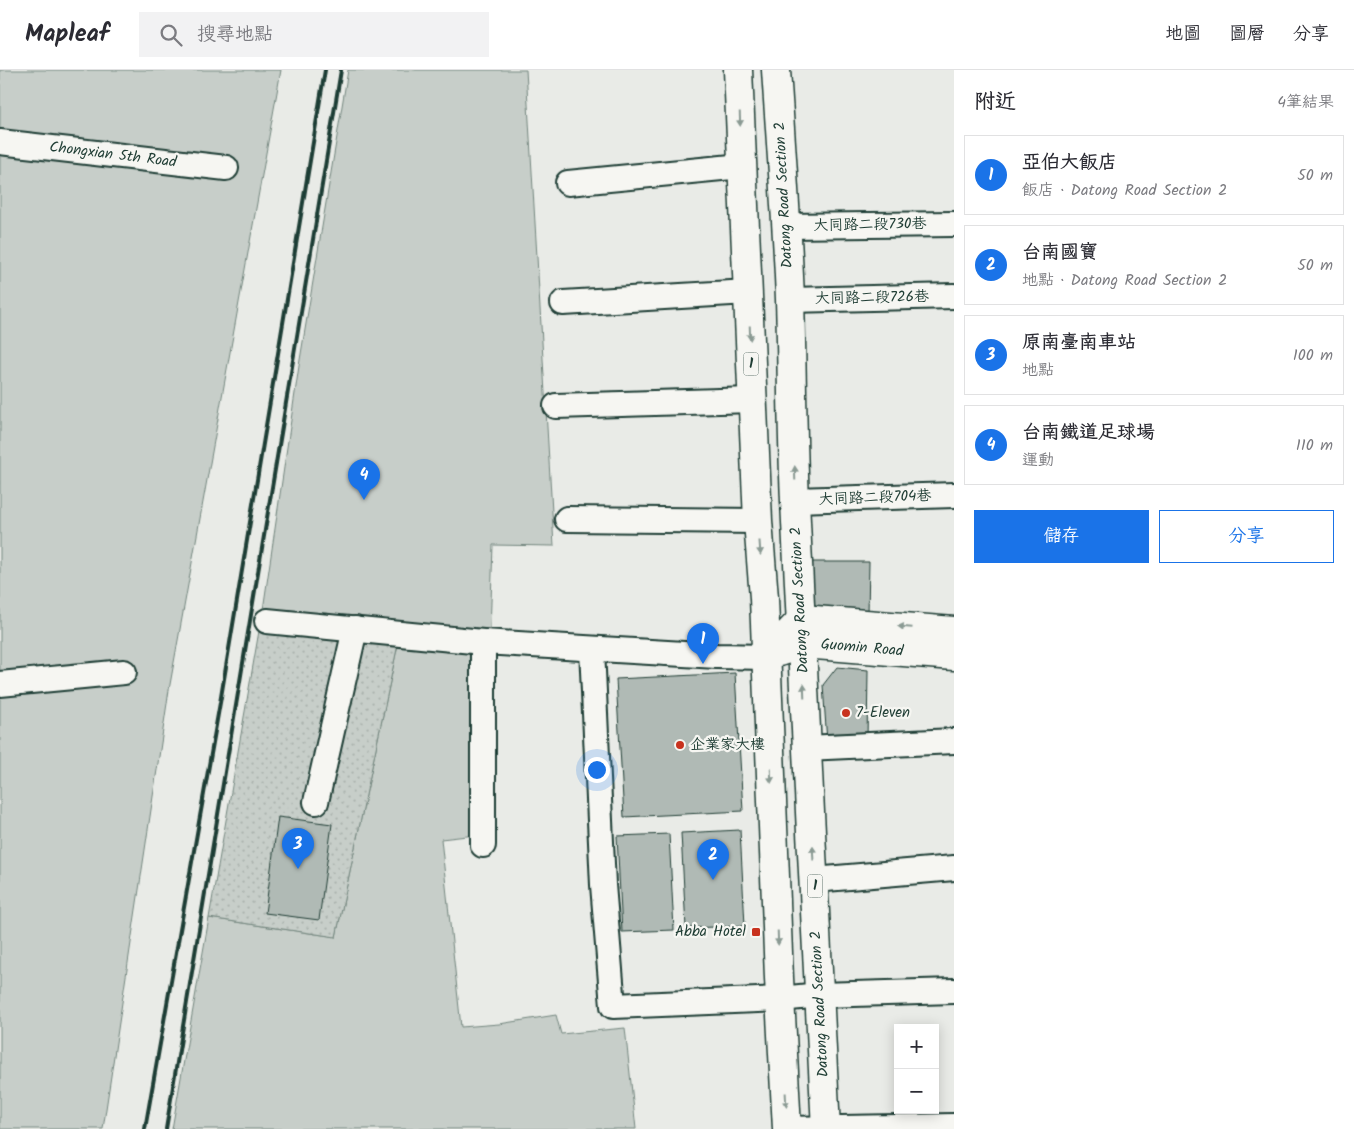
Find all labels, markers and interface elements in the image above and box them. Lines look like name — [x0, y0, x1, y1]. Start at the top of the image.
search box — [139, 12, 489, 57]
text: Mapleaf — [25, 15, 109, 54]
text: 搜尋地點 — [197, 20, 273, 50]
text: 地圖 — [1165, 20, 1201, 49]
text: 圖層 — [1229, 20, 1265, 49]
text: 分享 — [1293, 20, 1329, 49]
icon: search — [157, 21, 185, 49]
text: 附近 — [974, 86, 1016, 119]
text: 4筆結果 — [1277, 90, 1334, 115]
one-way arrow — [737, 111, 745, 127]
street label: Datong Road Section 2 — [768, 121, 800, 269]
street label: Chongxian 5th Road — [48, 135, 178, 175]
text: 亞伯大飯店 — [1022, 148, 1117, 178]
text: 1 — [989, 163, 993, 188]
text: 50 m — [1297, 163, 1333, 188]
text: 飯店 · Datong Road Section 2 — [1022, 178, 1227, 203]
street label: 大同路二段730巷 — [813, 212, 927, 238]
text: 台南國寶 — [1022, 238, 1098, 268]
text: 2 — [986, 253, 996, 278]
text: 50 m — [1297, 253, 1333, 278]
text: 地點 · Datong Road Section 2 — [1022, 268, 1227, 293]
street label: 大同路二段726巷 — [815, 285, 929, 311]
one-way arrow — [746, 326, 754, 342]
text: 原南臺南車站 — [1022, 328, 1136, 358]
text: 3 — [987, 343, 995, 368]
text: 100 m — [1293, 343, 1333, 368]
road number: 1 — [744, 352, 758, 376]
text: 地點 — [1022, 358, 1054, 383]
text: 台南鐵道足球場 — [1022, 418, 1155, 448]
text: 4 — [987, 433, 995, 458]
text: 110 m — [1296, 433, 1333, 458]
text: 運動 — [1022, 448, 1054, 473]
pin: 4 — [348, 459, 380, 500]
one-way arrow — [790, 464, 798, 480]
street label: 大同路二段704巷 — [818, 484, 932, 512]
button: 儲存 — [974, 510, 1149, 563]
button: 分享 — [1159, 510, 1334, 563]
street label: Datong Road Section 2 — [784, 526, 816, 674]
one-way arrow — [756, 541, 764, 557]
pin: 1 — [687, 623, 719, 664]
one-way arrow — [897, 623, 913, 631]
street label: Guomin Road — [820, 632, 905, 664]
one-way arrow — [800, 683, 808, 699]
place label: 7-Eleven — [856, 701, 910, 725]
marker: 7-Eleven — [840, 707, 852, 719]
place label: 企業家大樓 — [690, 733, 765, 757]
marker: 企業家大樓 — [674, 739, 686, 751]
your location — [584, 757, 610, 783]
one-way arrow — [767, 768, 775, 784]
pin: 3 — [282, 828, 314, 869]
pin: 2 — [697, 839, 729, 880]
one-way arrow — [808, 845, 816, 861]
road number: 1 — [808, 874, 822, 898]
place label: Abba Hotel — [675, 920, 746, 944]
marker: Abba Hotel — [750, 926, 762, 938]
one-way arrow — [774, 930, 782, 946]
street label: Datong Road Section 2 — [804, 930, 836, 1078]
map controls — [894, 1024, 939, 1114]
button: + — [894, 1024, 939, 1069]
button: − — [894, 1069, 939, 1114]
one-way arrow — [782, 1092, 790, 1108]

